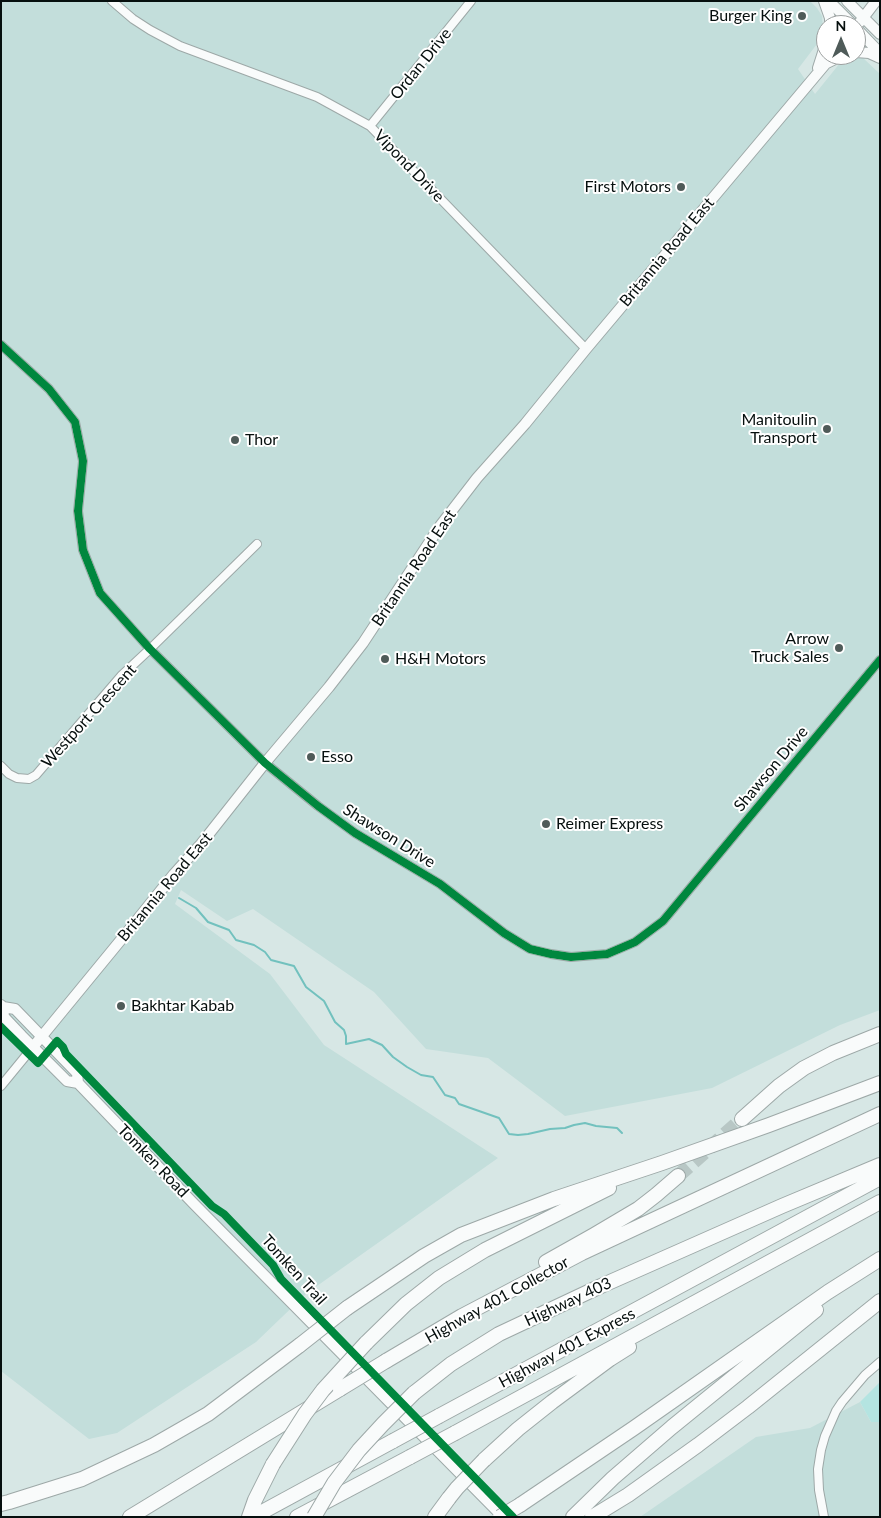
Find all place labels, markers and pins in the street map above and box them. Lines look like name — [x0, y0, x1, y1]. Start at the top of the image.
place label: Burger King — [709, 6, 792, 26]
marker: Burger King — [796, 10, 808, 22]
place label: First Motors — [585, 177, 671, 197]
marker: First Motors — [675, 181, 687, 193]
place label: Manitoulin Transport — [741, 410, 817, 448]
marker: Manitoulin Transport — [821, 423, 833, 435]
place label: Thor — [245, 430, 278, 450]
marker: Thor — [229, 434, 241, 446]
place label: Arrow Truck Sales — [751, 629, 829, 667]
marker: Arrow Truck Sales — [833, 642, 845, 654]
place label: H&H Motors — [395, 649, 486, 669]
marker: H&H Motors — [379, 653, 391, 665]
place label: Esso — [321, 747, 353, 767]
marker: Esso — [305, 751, 317, 763]
place label: Reimer Express — [556, 814, 663, 834]
marker: Reimer Express — [540, 818, 552, 830]
place label: Bakhtar Kabab — [131, 996, 234, 1016]
marker: Bakhtar Kabab — [115, 1000, 127, 1012]

